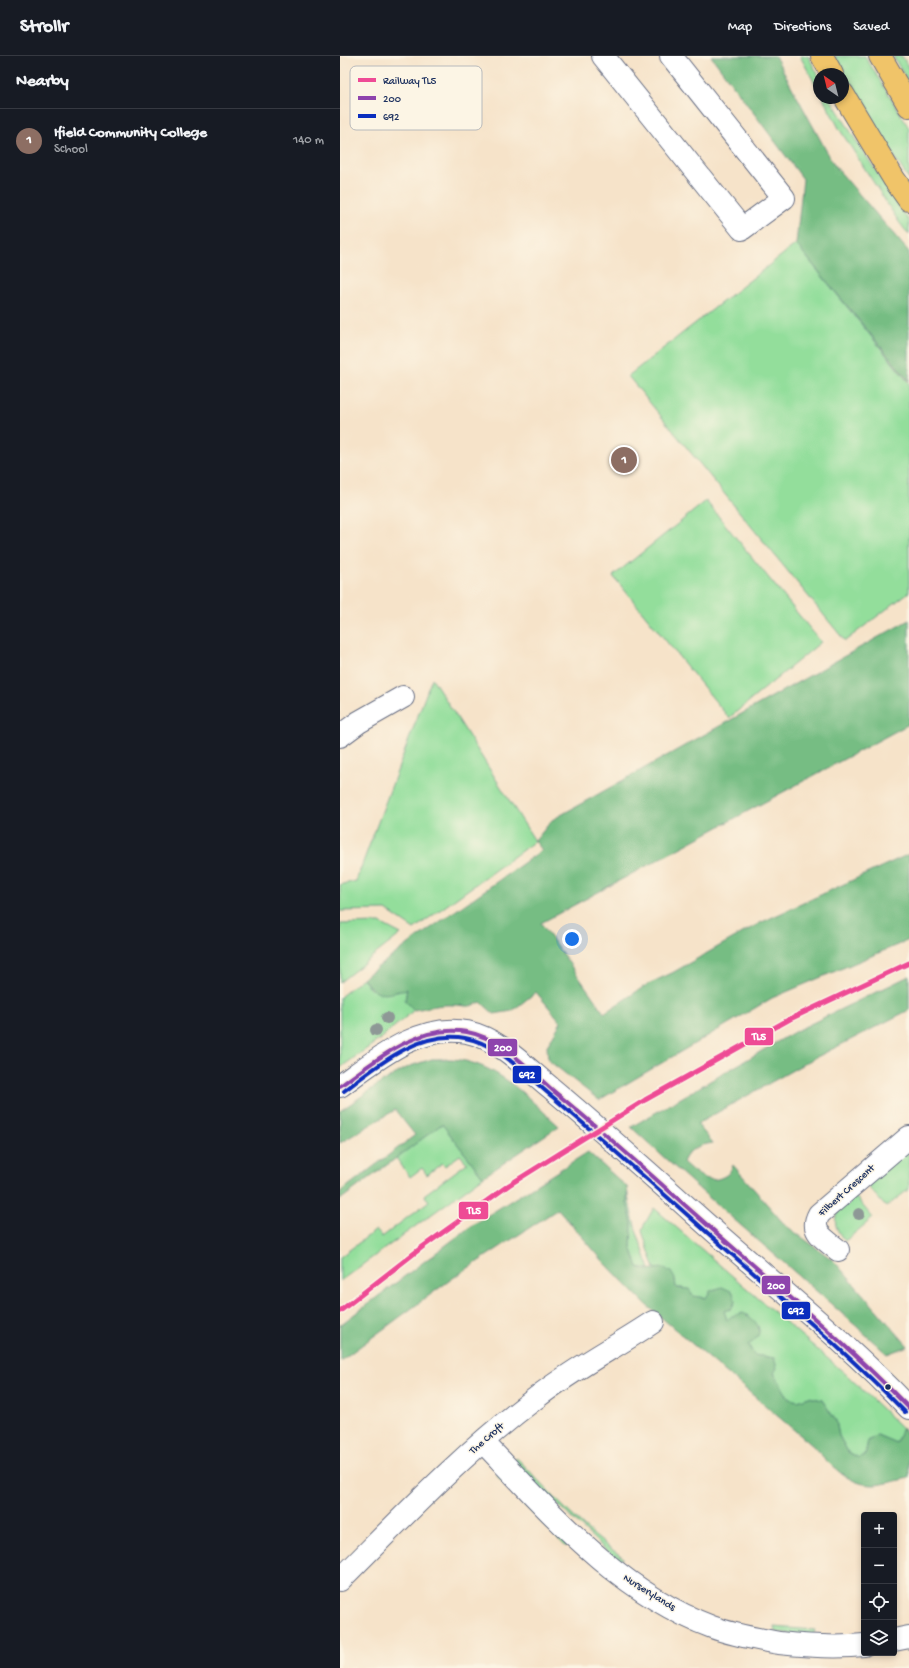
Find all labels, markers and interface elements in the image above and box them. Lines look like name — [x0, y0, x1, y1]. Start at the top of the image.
text: Strollr — [20, 16, 68, 39]
text: Map — [728, 19, 752, 36]
text: Directions — [774, 19, 831, 36]
text: Saved — [853, 19, 889, 36]
legend — [350, 66, 482, 130]
north arrow — [813, 68, 849, 104]
text: Nearby — [16, 72, 69, 92]
text: Railway TL5 — [383, 76, 437, 88]
text: 200 — [383, 94, 401, 106]
text: 692 — [383, 112, 400, 124]
text: Ifield Community College — [54, 124, 207, 142]
text: 1 — [26, 133, 32, 148]
text: 140 m — [293, 133, 324, 148]
text: School — [54, 142, 88, 157]
pin: 1 — [611, 445, 637, 475]
your location — [562, 929, 582, 949]
line badge: TL5 — [744, 1027, 774, 1046]
text: TL5 — [751, 1032, 766, 1044]
line badge: 200 — [487, 1038, 518, 1057]
text: 200 — [494, 1043, 513, 1055]
line badge: 692 — [512, 1065, 542, 1084]
text: 692 — [519, 1070, 536, 1082]
street label: Filbert Crescent — [816, 1162, 879, 1220]
line badge: TL5 — [458, 1201, 489, 1220]
text: TL5 — [466, 1206, 481, 1218]
line badge: 200 — [761, 1275, 791, 1295]
text: 200 — [767, 1281, 786, 1293]
line badge: 692 — [781, 1301, 811, 1320]
text: 692 — [788, 1306, 805, 1318]
unlabelled marker — [883, 1382, 893, 1392]
street label: The Croft — [466, 1419, 508, 1458]
map controls — [861, 1512, 897, 1656]
button: + — [861, 1512, 897, 1548]
button: − — [861, 1548, 897, 1584]
street label: Nurserylands — [621, 1572, 678, 1614]
button: locate — [861, 1584, 897, 1620]
button: layers — [861, 1620, 897, 1656]

